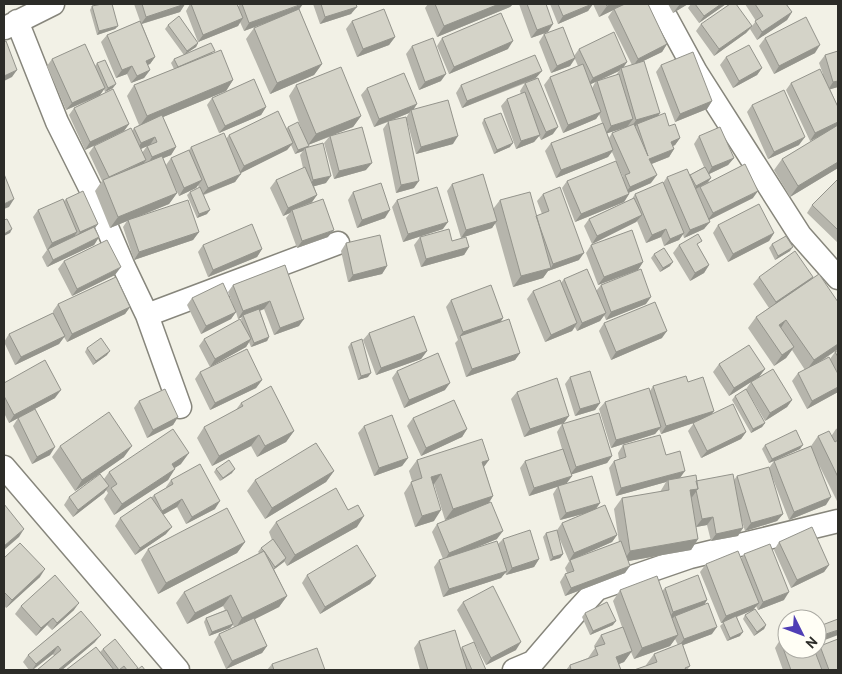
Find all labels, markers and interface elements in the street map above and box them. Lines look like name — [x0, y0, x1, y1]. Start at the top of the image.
north arrow — [777, 609, 827, 659]
text: N — [801, 632, 820, 651]

